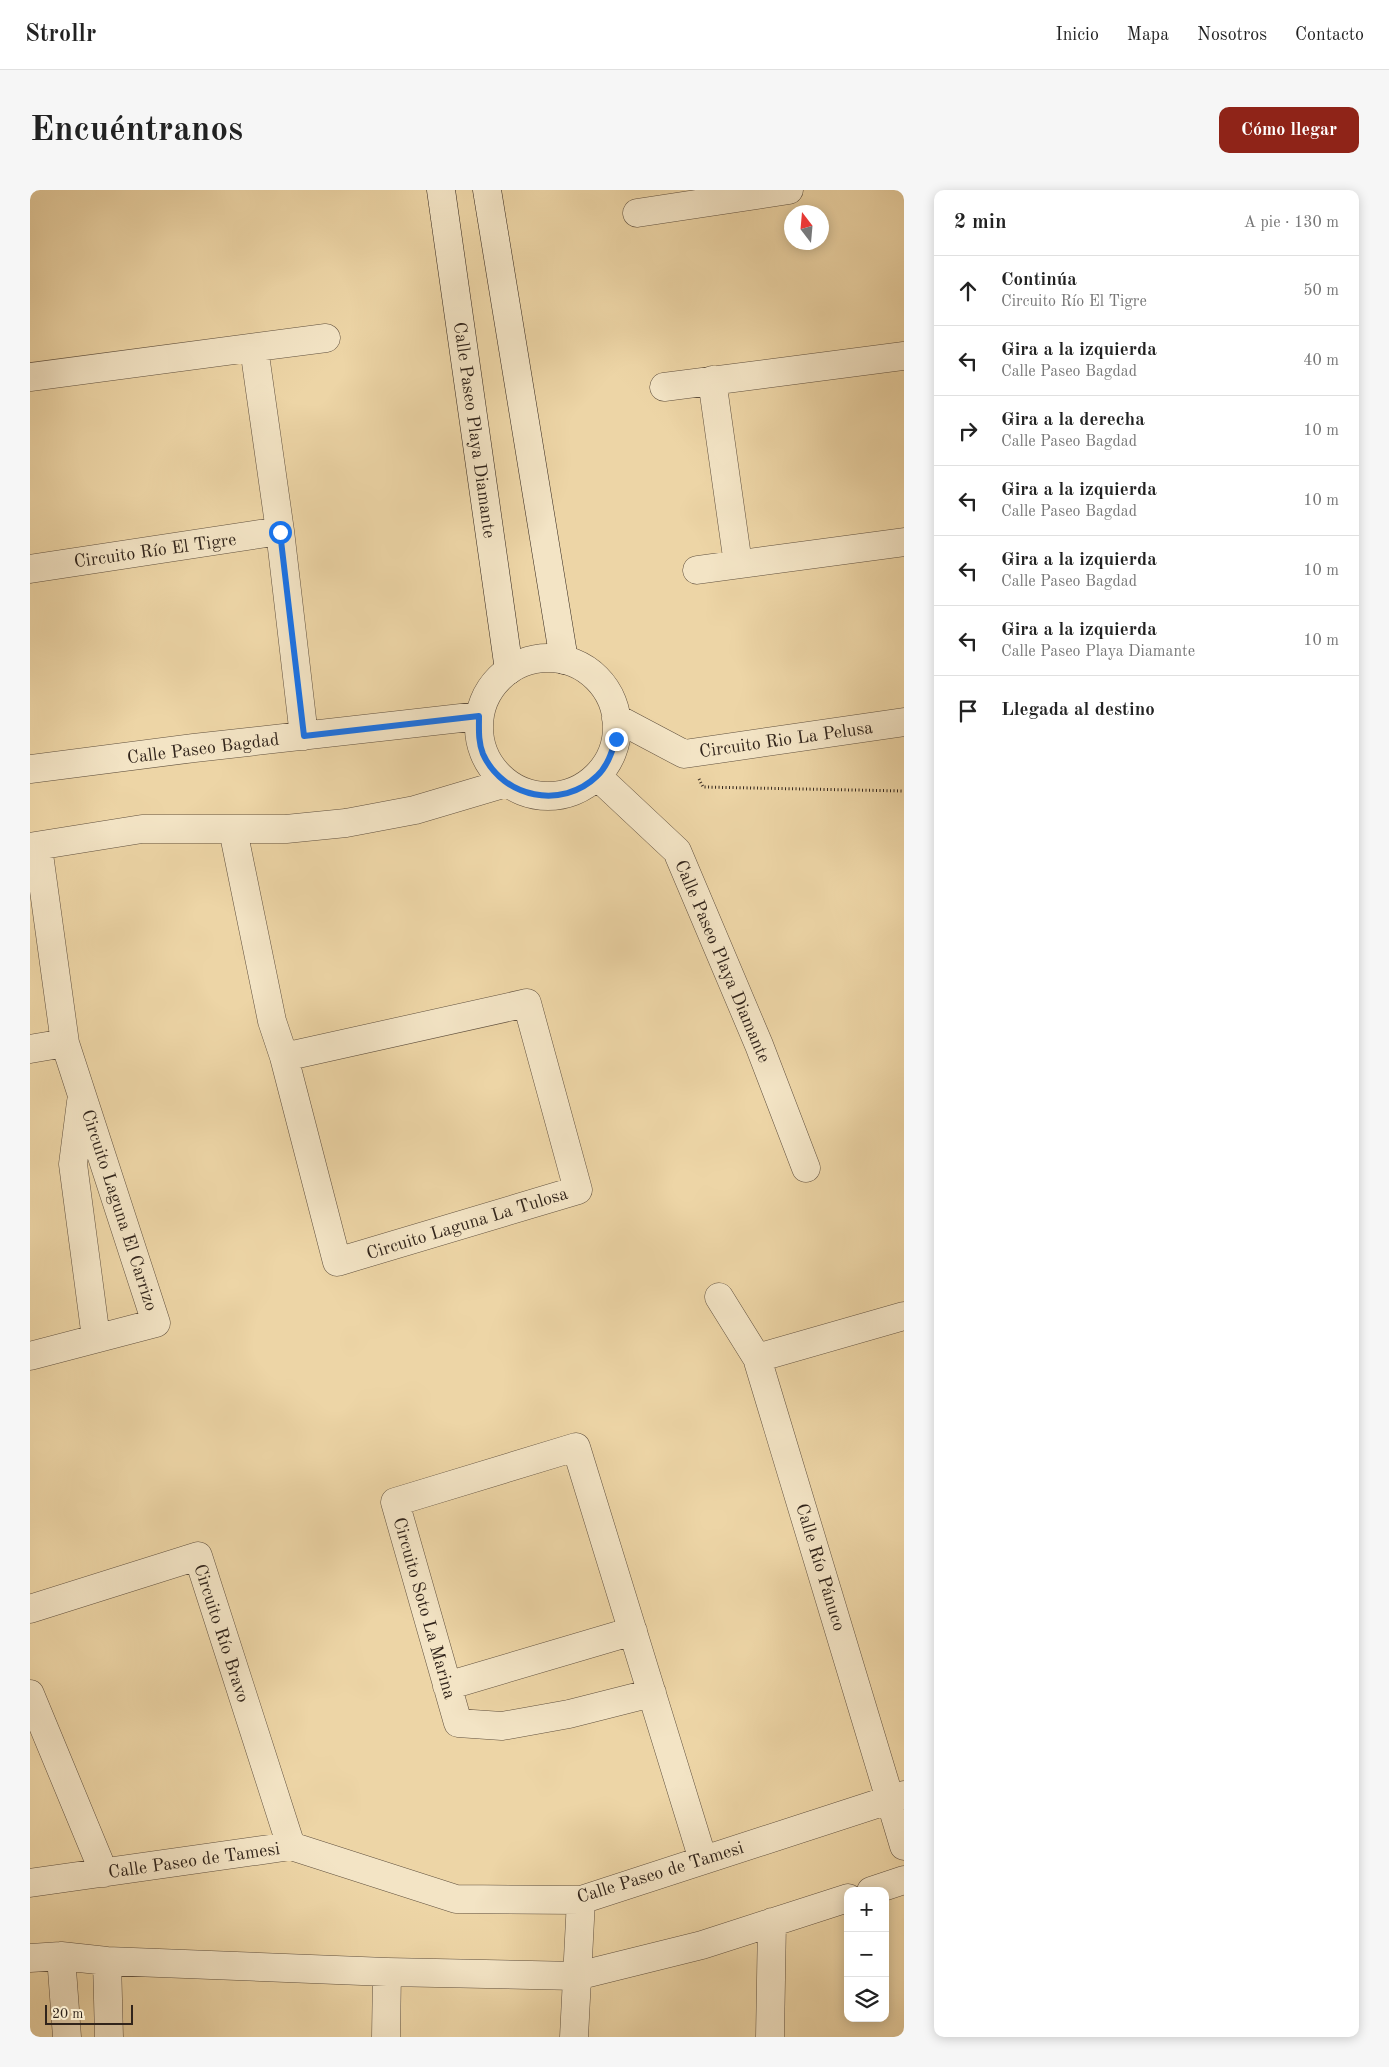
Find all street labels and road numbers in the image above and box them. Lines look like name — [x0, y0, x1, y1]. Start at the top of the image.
street label: Calle Paseo Playa Diamante — [450, 321, 498, 539]
street label: Circuito Río El Tigre — [73, 531, 238, 571]
street label: Circuito Rio La Pelusa — [698, 719, 874, 761]
street label: Calle Paseo Bagdad — [126, 731, 280, 767]
street label: Calle Paseo Playa Diamante — [671, 857, 773, 1065]
street label: Circuito Laguna El Carrizo — [78, 1107, 160, 1313]
street label: Circuito Laguna La Tulosa — [364, 1185, 570, 1263]
street label: Calle Río Pánuco — [792, 1501, 848, 1633]
street label: Circuito Soto La Marina — [389, 1515, 459, 1701]
street label: Circuito Río Bravo — [190, 1562, 252, 1705]
street label: Calle Paseo de Tamesi — [575, 1839, 746, 1907]
street label: Calle Paseo de Tamesi — [107, 1840, 281, 1882]

